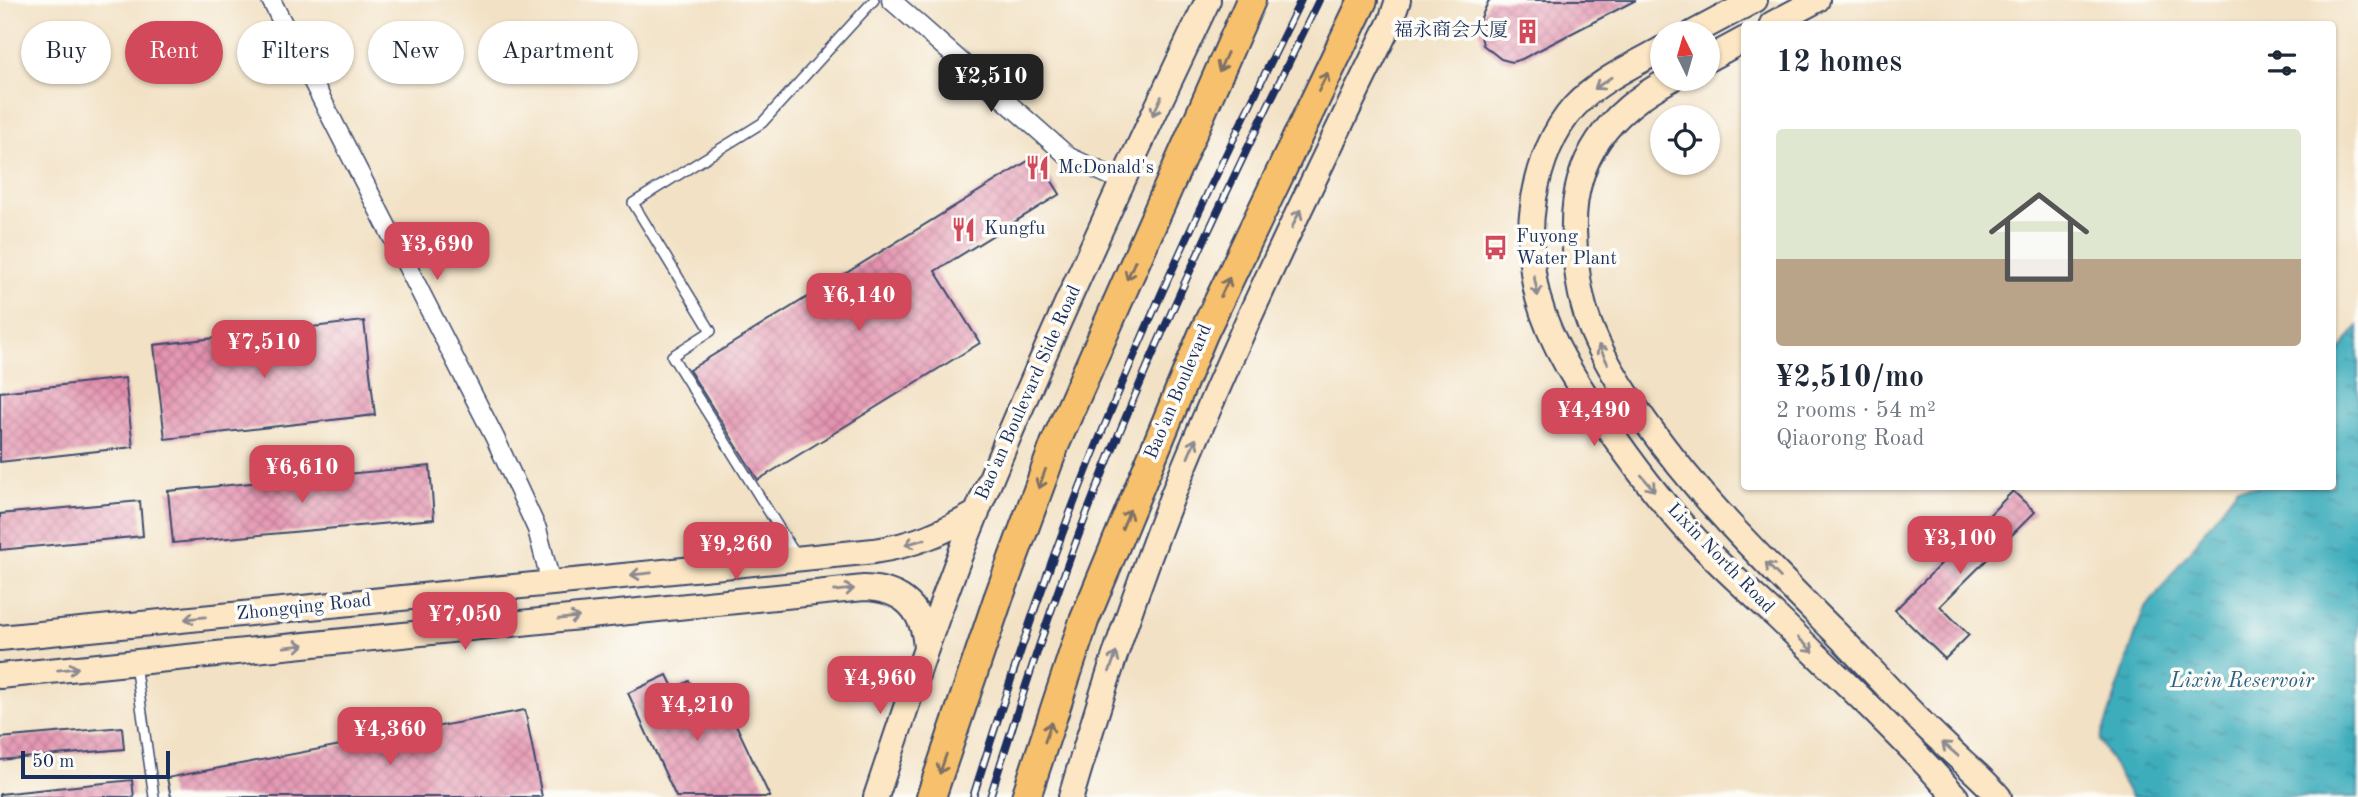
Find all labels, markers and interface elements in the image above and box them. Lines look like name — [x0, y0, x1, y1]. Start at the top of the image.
building icon: 福永商会大厦 — [1514, 17, 1542, 45]
place label: 福永商会大厦 — [1394, 19, 1508, 41]
chip: Buy — [21, 21, 111, 84]
chip: Rent — [125, 21, 223, 84]
chip: Filters — [237, 21, 354, 84]
chip: New — [368, 21, 464, 84]
chip: Apartment — [478, 21, 638, 84]
north arrow — [1650, 21, 1720, 91]
map controls — [1650, 21, 1720, 175]
icon: filters — [2263, 44, 2301, 82]
text: 12 homes — [1776, 48, 1902, 78]
one-way arrow — [1216, 51, 1229, 72]
pin: ¥2,510 — [934, 54, 1048, 114]
text: ¥2,510 — [954, 65, 1028, 88]
one-way arrow — [1317, 72, 1331, 93]
one-way arrow — [1594, 76, 1613, 90]
one-way arrow — [1150, 95, 1164, 116]
button: locate — [1650, 105, 1720, 175]
restaurant icon: McDonald's — [1024, 154, 1052, 182]
place label: McDonald's — [1058, 159, 1154, 178]
icon: home — [1976, 174, 2102, 300]
one-way arrow — [1290, 209, 1303, 230]
restaurant icon: Kungfu — [950, 215, 978, 243]
place label: Kungfu — [984, 220, 1045, 239]
pin: ¥3,690 — [380, 222, 494, 282]
place label: Fuyong Water Plant — [1516, 228, 1617, 269]
text: ¥3,690 — [400, 233, 474, 256]
bus stop icon: Fuyong Water Plant — [1482, 234, 1510, 262]
one-way arrow — [1123, 259, 1136, 280]
pin: ¥6,140 — [802, 274, 916, 333]
one-way arrow — [1530, 275, 1543, 297]
one-way arrow — [1219, 277, 1232, 298]
street label: Bao'an Boulevard Side Road — [973, 283, 1085, 503]
text: ¥6,140 — [822, 284, 896, 307]
pin: ¥7,510 — [207, 320, 321, 380]
street label: Bao'an Boulevard — [1142, 322, 1216, 462]
text: ¥7,510 — [227, 331, 301, 354]
one-way arrow — [1595, 344, 1609, 365]
text: ¥2,510/mo — [1776, 363, 1924, 393]
pin: ¥4,490 — [1537, 388, 1651, 448]
text: ¥4,490 — [1557, 399, 1631, 422]
text: 2 rooms · 54 m² — [1776, 399, 1936, 422]
text: Qiaorong Road — [1776, 427, 1924, 450]
one-way arrow — [1187, 438, 1200, 460]
pin: ¥6,610 — [245, 446, 359, 505]
text: ¥6,610 — [265, 456, 339, 479]
one-way arrow — [1034, 468, 1047, 490]
one-way arrow — [1640, 473, 1656, 491]
street label: Lixin North Road — [1663, 500, 1777, 618]
one-way arrow — [1120, 508, 1133, 530]
pin: ¥3,100 — [1903, 516, 2017, 576]
pin: ¥9,260 — [679, 522, 793, 582]
text: ¥3,100 — [1923, 527, 1997, 550]
text: ¥9,260 — [699, 533, 773, 556]
one-way arrow — [904, 537, 926, 550]
one-way arrow — [1765, 562, 1782, 579]
one-way arrow — [630, 568, 653, 581]
one-way arrow — [833, 583, 855, 596]
street label: Zhongqing Road — [236, 591, 372, 625]
pin: ¥7,050 — [408, 592, 522, 652]
text: ¥7,050 — [428, 603, 502, 626]
one-way arrow — [557, 611, 580, 624]
one-way arrow — [184, 612, 207, 625]
one-way arrow — [1797, 637, 1814, 654]
one-way arrow — [282, 639, 305, 652]
one-way arrow — [1108, 651, 1120, 673]
pin: ¥4,960 — [823, 656, 937, 716]
one-way arrow — [56, 662, 79, 675]
text: ¥4,960 — [843, 667, 917, 690]
water label: Lixin Reservoir — [2169, 671, 2315, 692]
pin: ¥4,210 — [640, 684, 754, 743]
text: ¥4,210 — [660, 694, 734, 717]
pin: ¥4,360 — [333, 708, 447, 767]
text: ¥4,360 — [353, 718, 427, 741]
one-way arrow — [1042, 722, 1055, 744]
one-way arrow — [1941, 741, 1959, 757]
scale bar — [21, 748, 170, 780]
one-way arrow — [935, 752, 948, 774]
text: 50 m — [32, 753, 74, 772]

